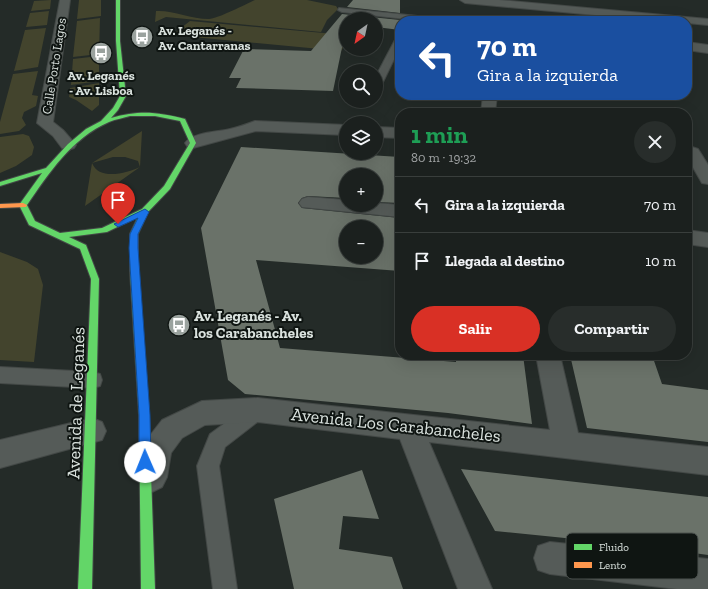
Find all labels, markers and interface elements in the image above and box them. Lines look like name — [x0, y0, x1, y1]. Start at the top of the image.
north arrow — [339, 12, 383, 56]
map controls — [339, 12, 383, 264]
street label: Calle Porto Lagos — [39, 17, 69, 115]
place label: Av. Leganés - Av. Cantarranas — [158, 23, 251, 53]
bus stop icon: Av. Leganés - Av. Cantarranas — [129, 24, 155, 50]
text: 70 m — [477, 30, 537, 63]
icon: left — [411, 32, 463, 84]
bus stop icon: Av. Leganés - Av. Lisboa — [88, 40, 114, 66]
button: search — [339, 64, 383, 108]
text: Gira a la izquierda — [477, 64, 618, 86]
place label: Av. Leganés - Av. Lisboa — [67, 68, 135, 98]
button: layers — [339, 116, 383, 160]
text: 1 min — [411, 120, 468, 149]
button: close — [634, 121, 676, 163]
text: 80 m · 19:32 — [411, 150, 476, 165]
button: + — [339, 168, 383, 212]
pin — [101, 183, 135, 224]
icon: arrive — [107, 189, 129, 211]
icon: left — [411, 194, 433, 216]
text: Gira a la izquierda — [445, 196, 565, 214]
text: 70 m — [644, 196, 676, 214]
button: − — [339, 220, 383, 264]
icon: arrive — [411, 250, 433, 272]
text: Llegada al destino — [445, 252, 565, 270]
text: 10 m — [645, 252, 676, 270]
button: Salir — [411, 306, 540, 352]
button: Compartir — [548, 306, 676, 352]
place label: Av. Leganés - Av. los Carabancheles — [194, 307, 314, 342]
bus stop icon: Av. Leganés - Av. los Carabancheles — [166, 312, 192, 338]
street label: Avenida de Leganés — [62, 327, 90, 479]
street label: Avenida Los Carabancheles — [290, 403, 502, 447]
position arrow — [124, 441, 166, 483]
legend — [566, 533, 698, 579]
text: Fluido — [599, 541, 629, 554]
text: Lento — [599, 559, 627, 572]

